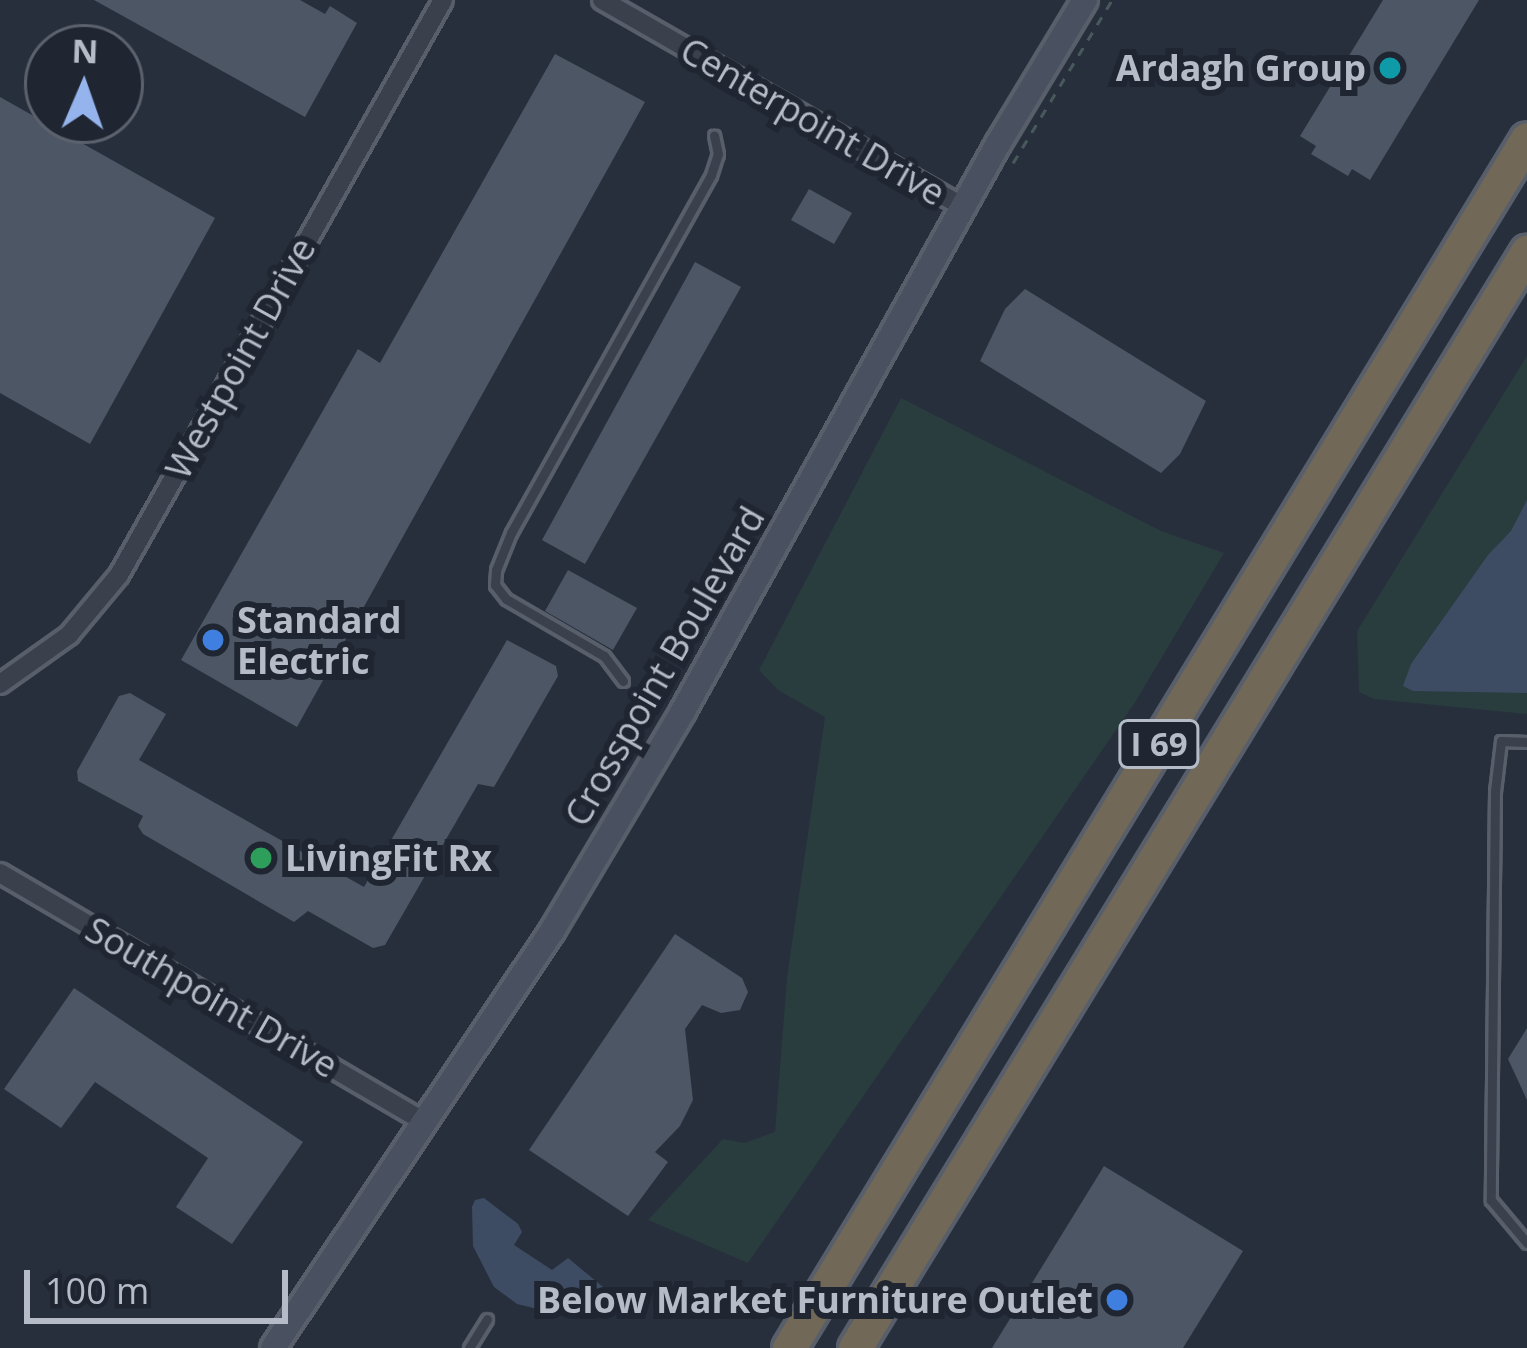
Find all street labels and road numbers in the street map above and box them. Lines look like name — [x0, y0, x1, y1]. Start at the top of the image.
street label: Centerpoint Drive — [673, 28, 953, 214]
street label: Westpoint Drive — [156, 230, 324, 486]
street label: Crosspoint Boulevard — [555, 499, 773, 833]
road number: I 69 — [1117, 717, 1201, 771]
street label: Southpoint Drive — [78, 907, 346, 1087]

